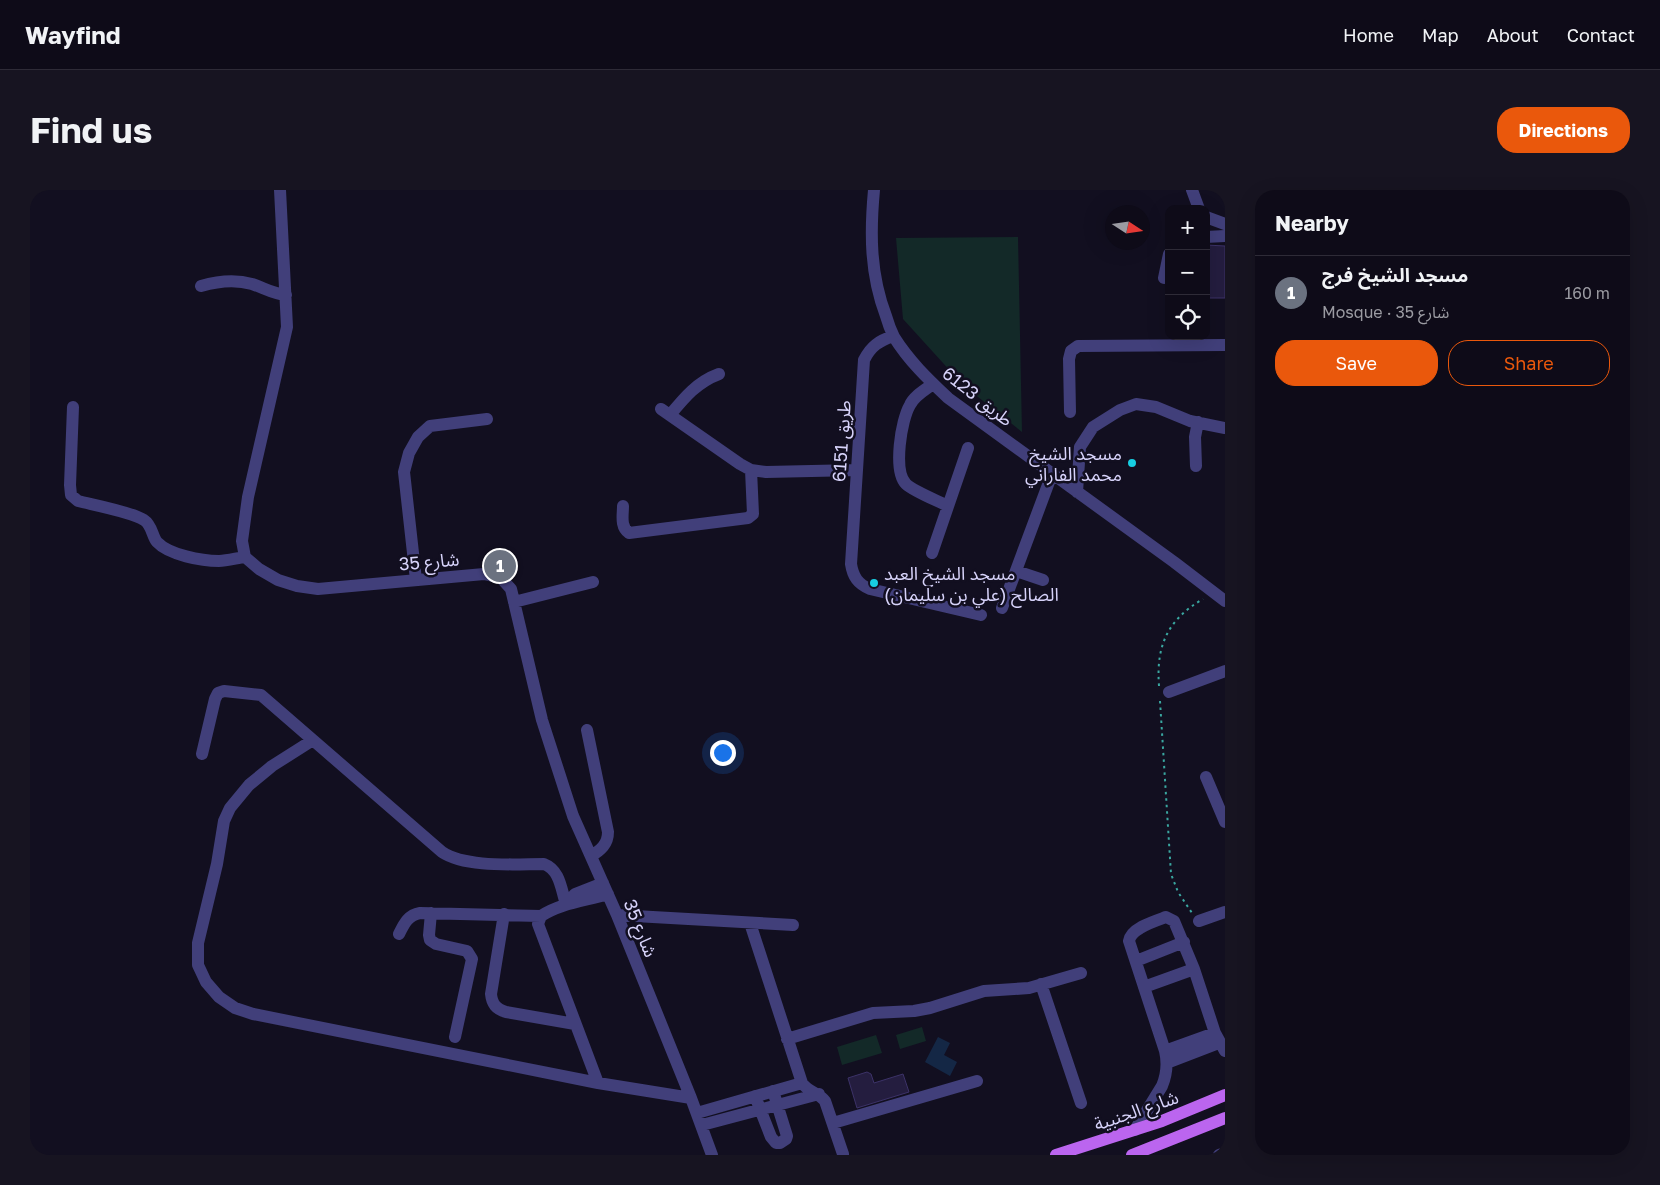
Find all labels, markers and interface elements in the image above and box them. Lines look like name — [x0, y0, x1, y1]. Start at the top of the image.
text: Wayfind — [25, 20, 121, 49]
text: Home — [1343, 24, 1394, 46]
text: Map — [1422, 24, 1459, 46]
text: About — [1487, 24, 1539, 46]
text: Contact — [1567, 24, 1635, 46]
button: Directions — [1497, 107, 1630, 153]
text: Find us — [30, 109, 152, 151]
north arrow — [1105, 205, 1150, 250]
map controls — [1165, 205, 1210, 340]
button: + — [1165, 205, 1210, 250]
text: Nearby — [1275, 210, 1349, 236]
button: − — [1165, 250, 1210, 295]
text: مسجد الشيخ فرج — [1322, 263, 1468, 286]
text: 1 — [1287, 283, 1295, 303]
text: 160 m — [1564, 283, 1610, 303]
button: locate — [1165, 295, 1210, 340]
text: Mosque · شارع 35 — [1322, 302, 1449, 322]
button: Save — [1275, 340, 1438, 386]
button: Share — [1448, 340, 1610, 386]
street label: طريق 6123 — [938, 362, 1018, 431]
street label: طريق 6151 — [827, 399, 856, 483]
place label: مسجد الشيخ محمد الفاراني — [1025, 442, 1122, 488]
marker: مسجد الشيخ محمد الفاراني — [1126, 457, 1138, 469]
street label: شارع 35 — [398, 547, 460, 579]
pin: 1 — [484, 547, 516, 585]
place label: مسجد الشيخ العبد الصالح (علي بن سليمان) — [884, 562, 1059, 608]
marker: مسجد الشيخ العبد الصالح (علي بن سليمان) — [868, 577, 880, 589]
your location — [710, 740, 736, 766]
street label: شارع 35 — [616, 896, 663, 962]
street label: شارع الجنبية — [1091, 1085, 1182, 1138]

